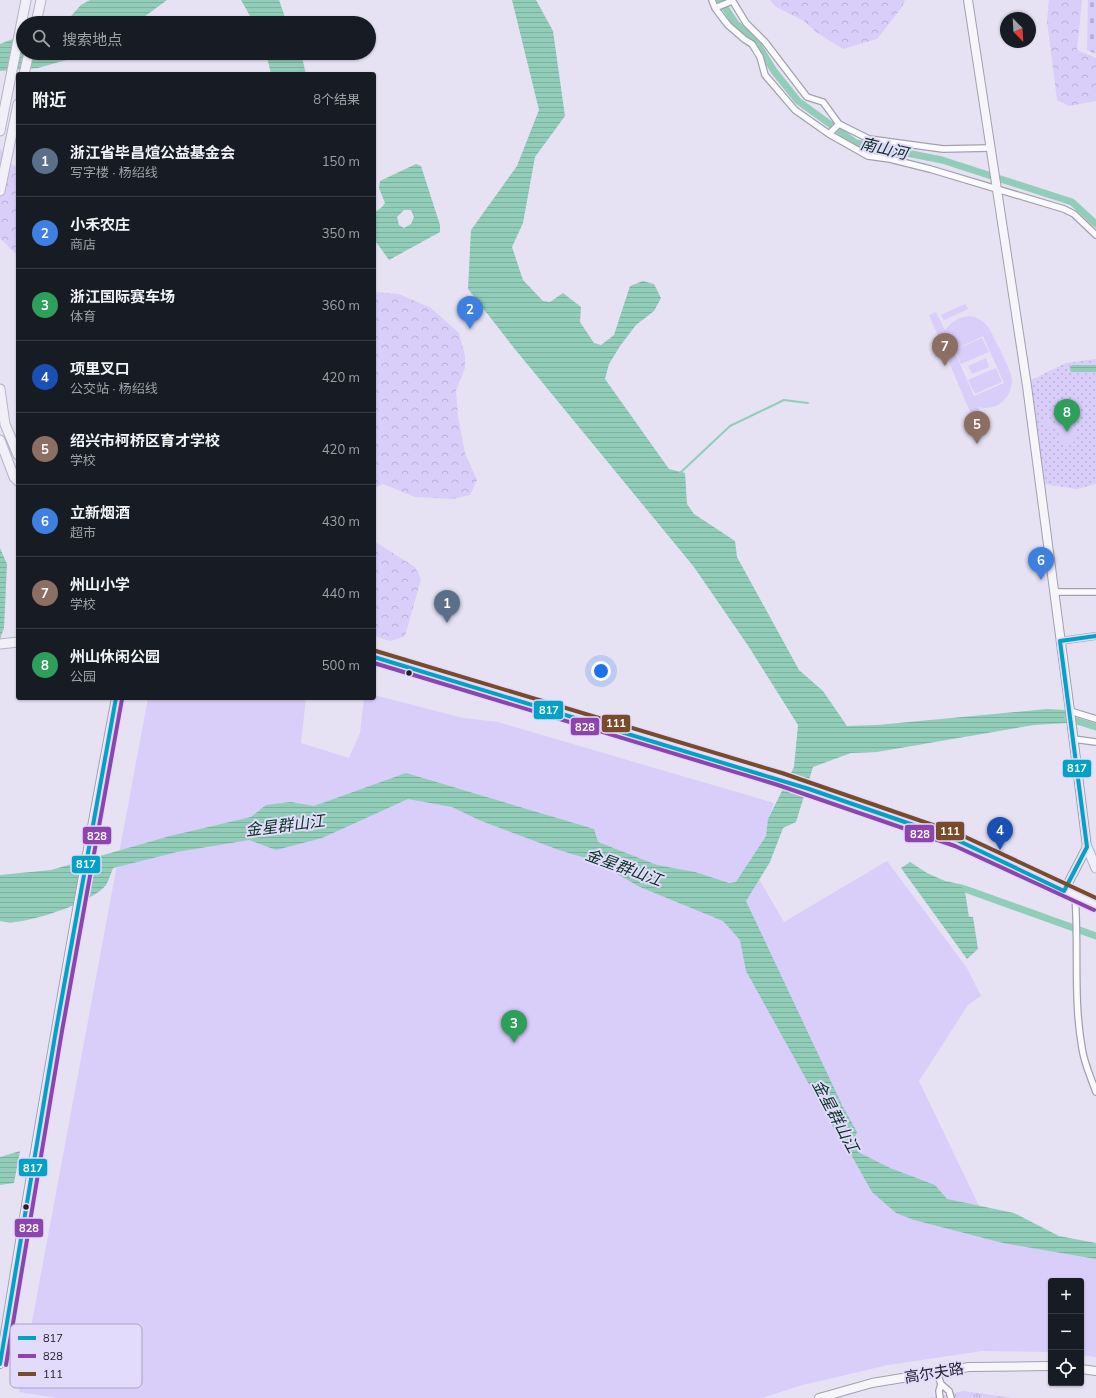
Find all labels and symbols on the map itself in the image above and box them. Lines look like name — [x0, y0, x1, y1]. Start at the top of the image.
north arrow — [1000, 12, 1036, 48]
water label: 南山河 — [858, 133, 913, 164]
pin: 2 — [457, 296, 483, 329]
pin: 7 — [932, 333, 958, 366]
pin: 8 — [1054, 399, 1080, 432]
pin: 5 — [964, 411, 990, 444]
pin: 6 — [1028, 547, 1054, 580]
pin: 1 — [434, 590, 460, 623]
your location — [591, 661, 611, 681]
unlabelled marker — [404, 668, 414, 678]
line badge: 817 — [533, 700, 564, 720]
text: 817 — [539, 703, 559, 717]
line badge: 111 — [601, 714, 631, 733]
text: 111 — [606, 716, 626, 730]
line badge: 828 — [570, 717, 600, 736]
text: 828 — [575, 720, 595, 734]
line badge: 817 — [1062, 759, 1092, 778]
text: 817 — [1067, 761, 1087, 775]
water label: 金星群山江 — [244, 810, 328, 840]
pin: 4 — [987, 817, 1013, 850]
line badge: 111 — [935, 821, 965, 841]
line badge: 828 — [904, 824, 935, 843]
text: 111 — [940, 824, 960, 838]
line badge: 828 — [82, 826, 112, 845]
text: 828 — [910, 827, 930, 841]
text: 828 — [87, 829, 107, 843]
water label: 金星群山江 — [583, 844, 667, 891]
line badge: 817 — [71, 855, 101, 874]
text: 817 — [76, 857, 96, 871]
pin: 3 — [501, 1010, 527, 1043]
water label: 金星群山江 — [808, 1076, 865, 1158]
line badge: 817 — [18, 1158, 48, 1177]
text: 817 — [23, 1161, 43, 1175]
unlabelled marker — [21, 1202, 31, 1212]
line badge: 828 — [14, 1218, 44, 1238]
text: 828 — [19, 1221, 39, 1235]
legend — [10, 1324, 142, 1388]
text: 817 — [43, 1331, 63, 1345]
text: 828 — [43, 1349, 63, 1363]
street label: 高尔夫路 — [903, 1358, 965, 1387]
text: 111 — [43, 1367, 63, 1381]

